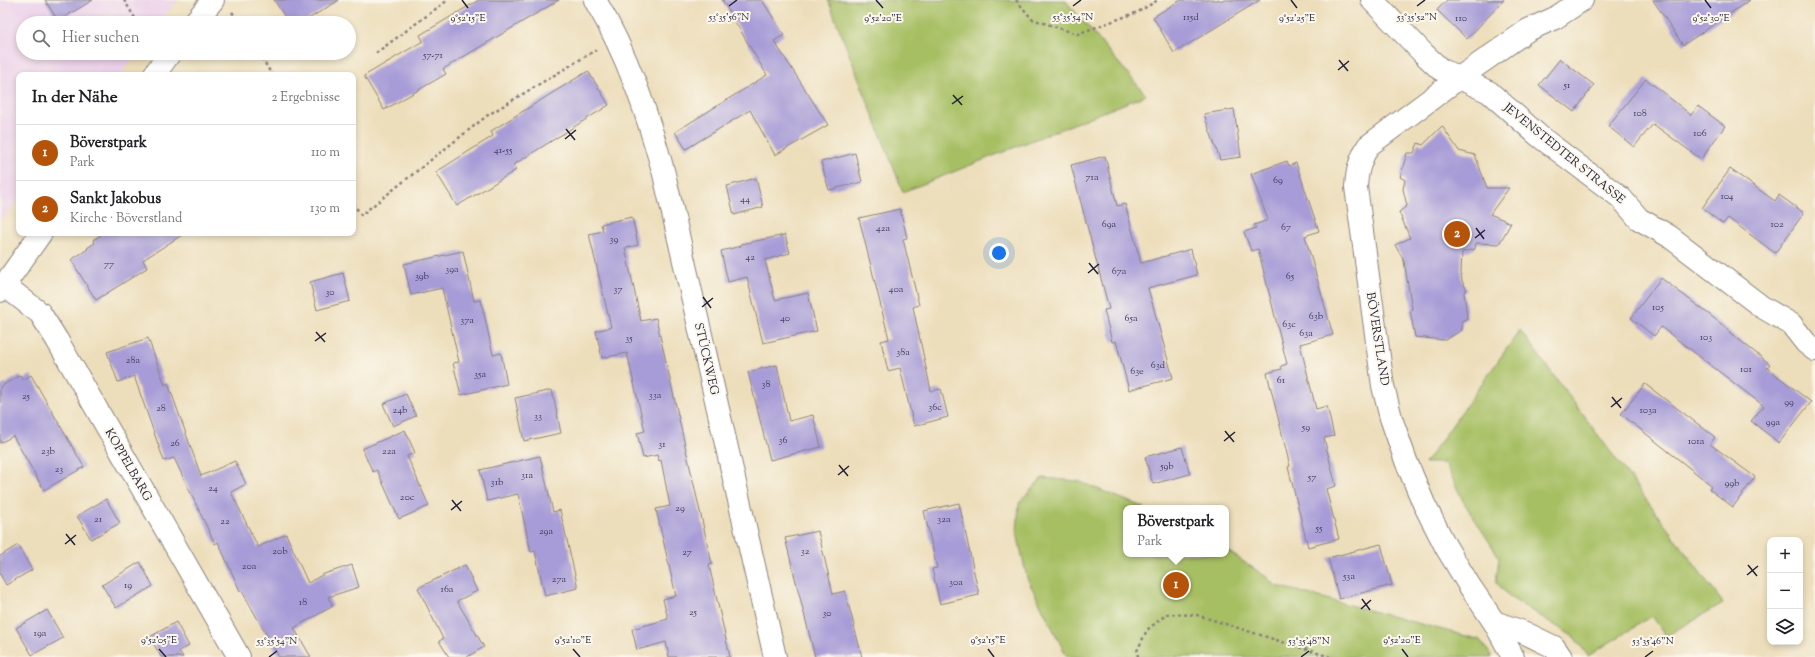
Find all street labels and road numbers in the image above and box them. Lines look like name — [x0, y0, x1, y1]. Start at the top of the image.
street label: JEVENSTEDTER STRASSE — [1499, 99, 1629, 209]
street label: BÖVERSTLAND — [1361, 291, 1393, 387]
street label: STÜCKWEG — [689, 321, 723, 397]
street label: KOPPELBARG — [100, 425, 156, 505]

